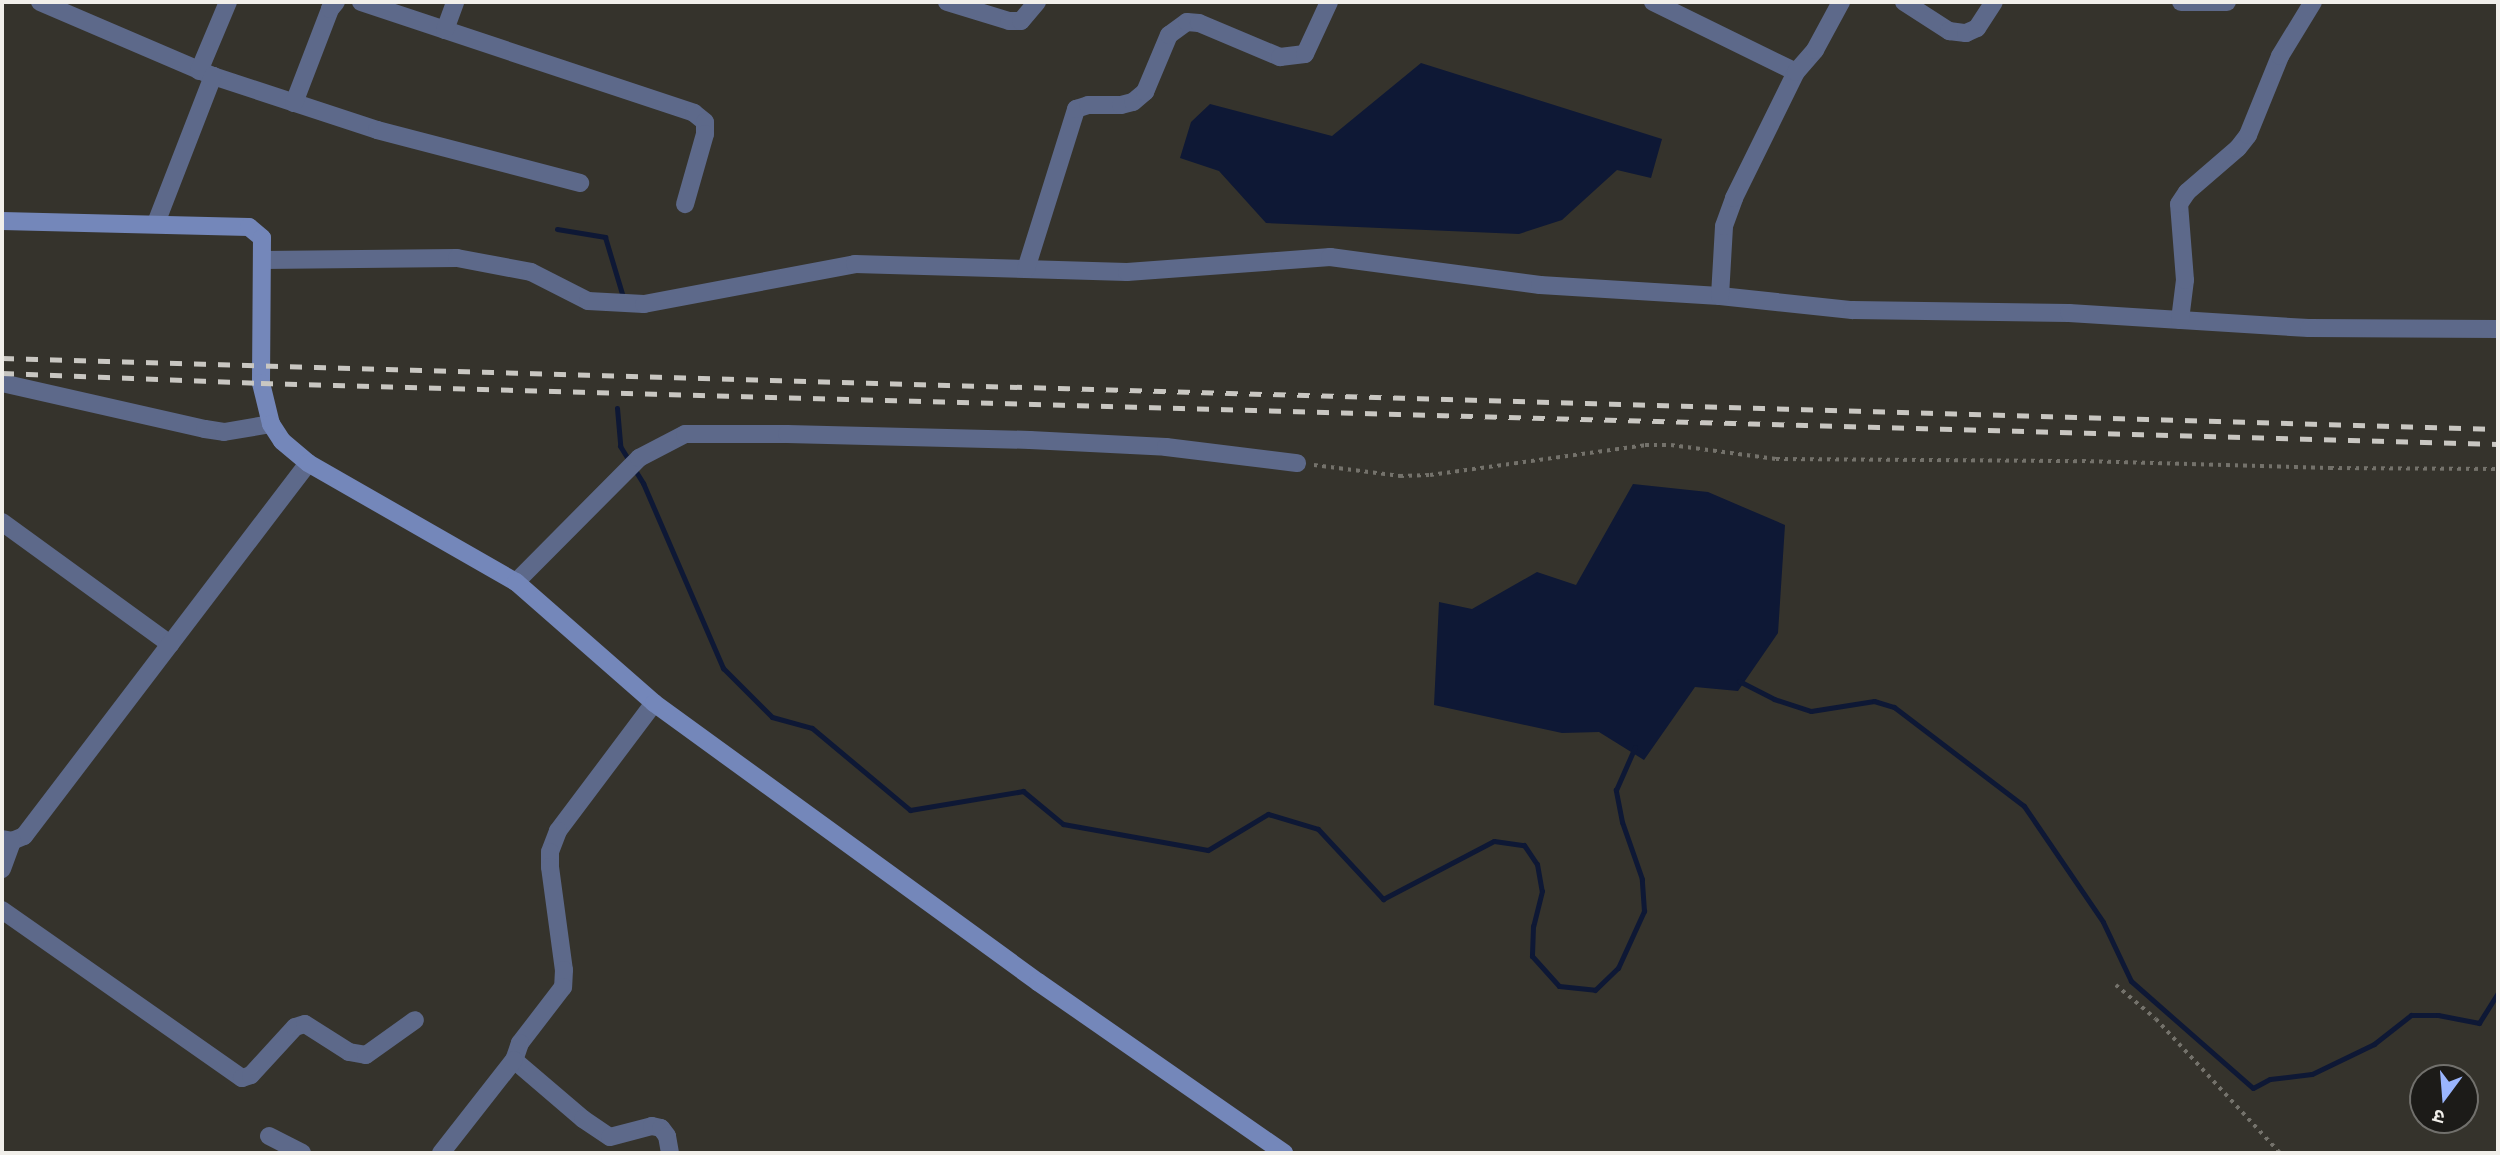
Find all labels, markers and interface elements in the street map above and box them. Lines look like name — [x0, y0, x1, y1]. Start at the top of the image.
north arrow — [2409, 1064, 2479, 1134]
text: उ — [2430, 1105, 2447, 1129]

